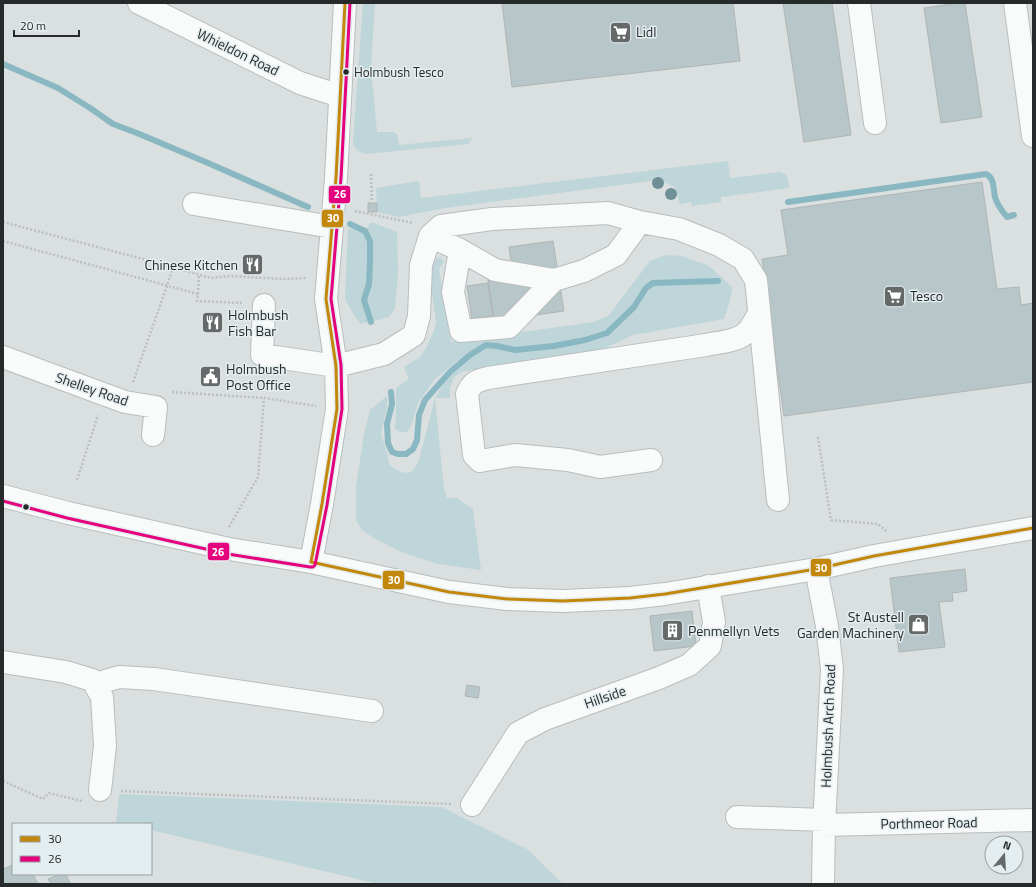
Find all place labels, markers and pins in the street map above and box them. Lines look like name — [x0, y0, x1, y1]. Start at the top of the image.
supermarket icon: Lidl — [608, 19, 634, 45]
place label: Lidl — [636, 21, 656, 42]
place label: Holmbush Tesco — [354, 62, 444, 82]
marker: Holmbush Tesco — [341, 67, 351, 77]
restaurant icon: Chinese Kitchen — [240, 252, 266, 278]
place label: Chinese Kitchen — [144, 254, 238, 275]
supermarket icon: Tesco — [881, 283, 907, 309]
place label: Tesco — [910, 285, 943, 306]
place label: Holmbush Fish Bar — [228, 304, 289, 341]
restaurant icon: Holmbush Fish Bar — [200, 310, 226, 336]
place label: Holmbush Post Office — [226, 358, 291, 395]
public building icon: Holmbush Post Office — [198, 364, 224, 390]
unlabelled marker — [21, 502, 31, 512]
place label: St Austell Garden Machinery — [797, 606, 904, 643]
shop icon: St Austell Garden Machinery — [906, 612, 932, 638]
building icon: Penmellyn Vets — [660, 618, 686, 644]
place label: Penmellyn Vets — [688, 620, 780, 641]

